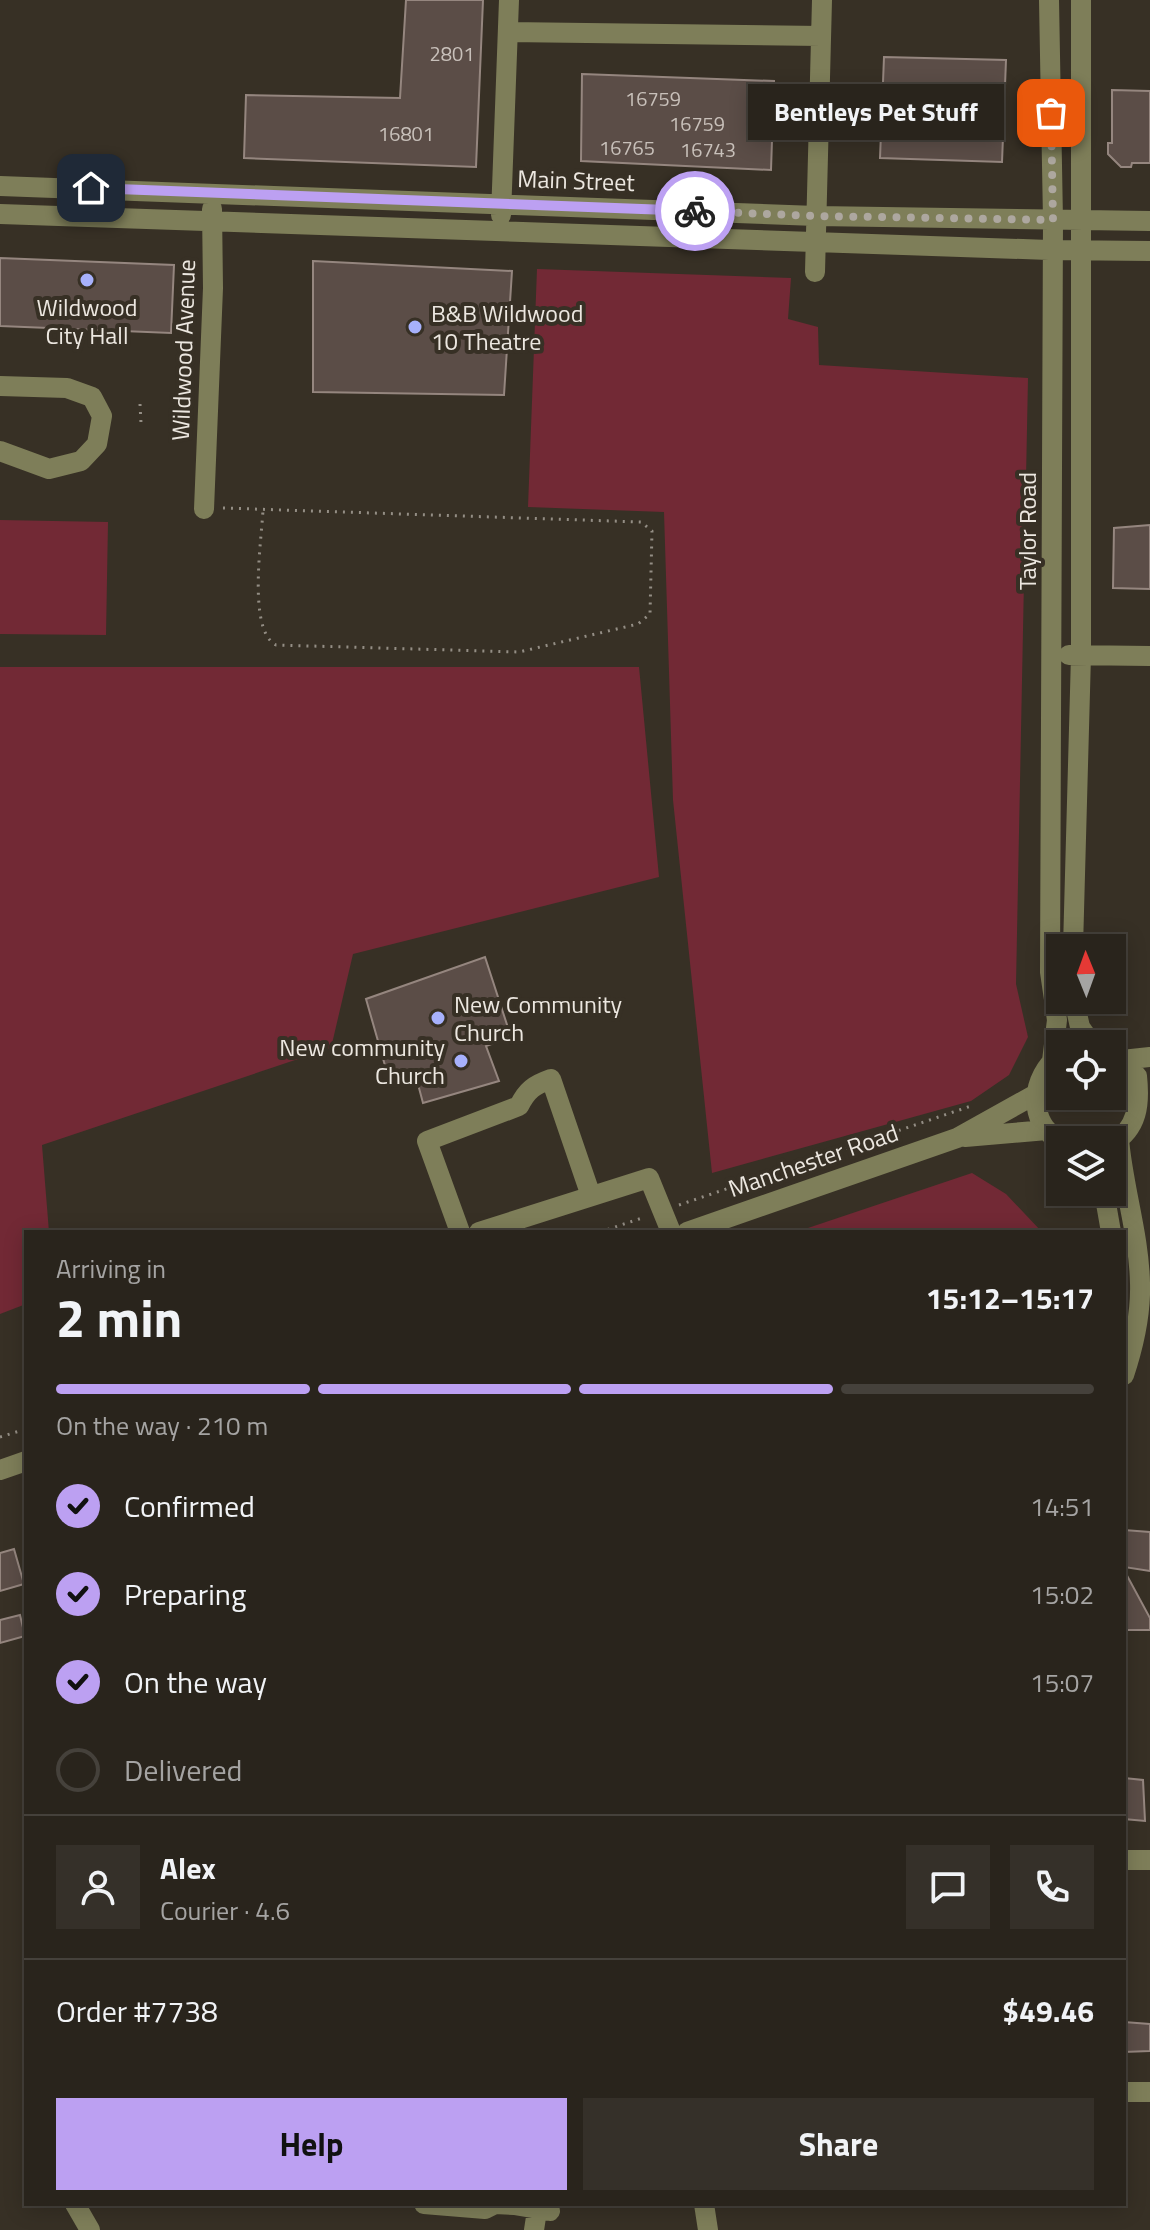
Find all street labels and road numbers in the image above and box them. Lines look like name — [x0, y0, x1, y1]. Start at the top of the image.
street label: Main Street — [517, 160, 636, 200]
street label: Wildwood Avenue — [162, 259, 204, 441]
street label: Taylor Road — [1009, 472, 1045, 590]
street label: Manchester Road — [723, 1114, 903, 1206]

